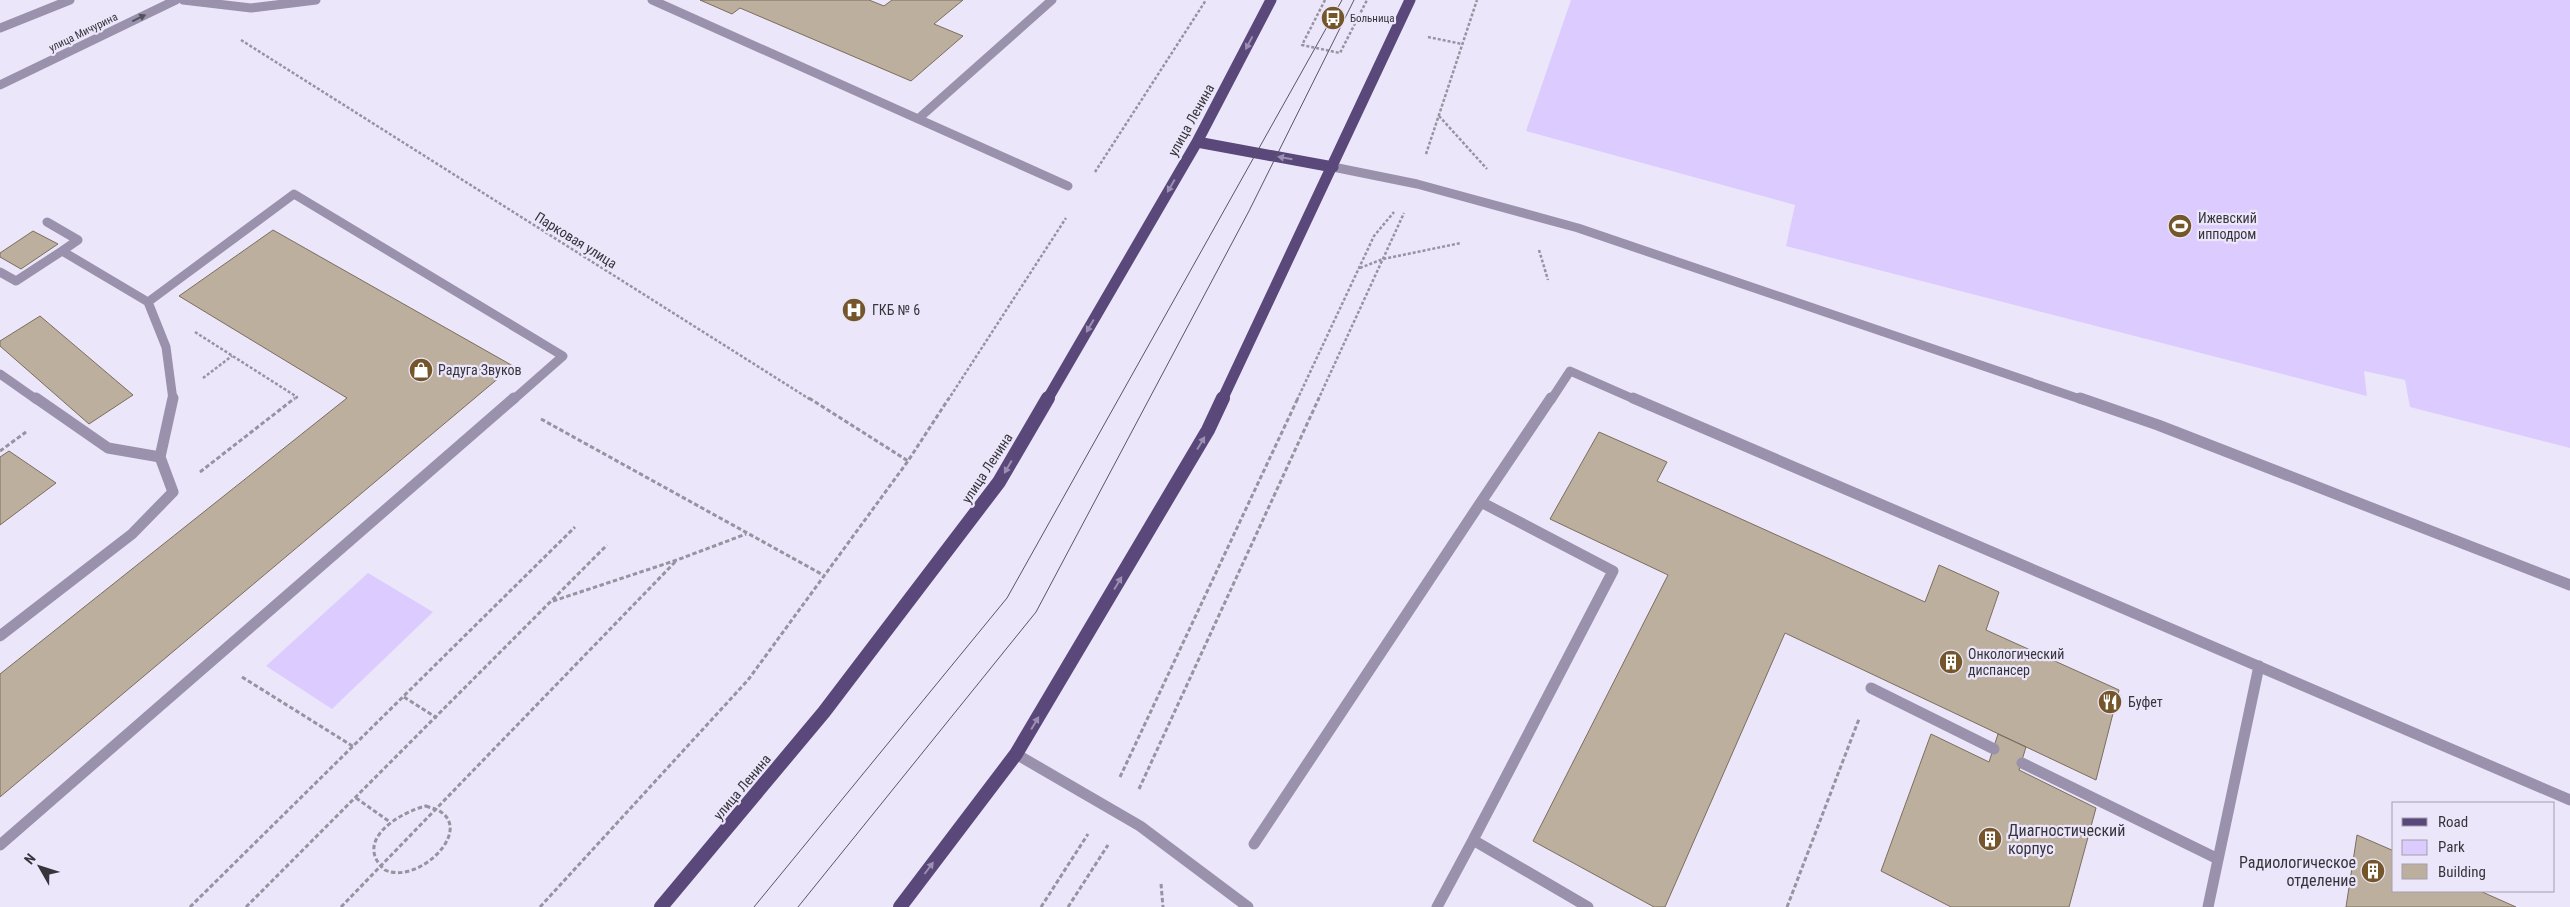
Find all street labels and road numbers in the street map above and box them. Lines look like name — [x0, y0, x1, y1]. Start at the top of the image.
street label: улица Мичурина — [47, 10, 120, 55]
street label: улица Ленина — [1165, 81, 1217, 159]
street label: Парковая улица — [532, 208, 620, 272]
street label: улица Ленина — [958, 430, 1016, 506]
street label: улица Ленина — [710, 751, 774, 823]

